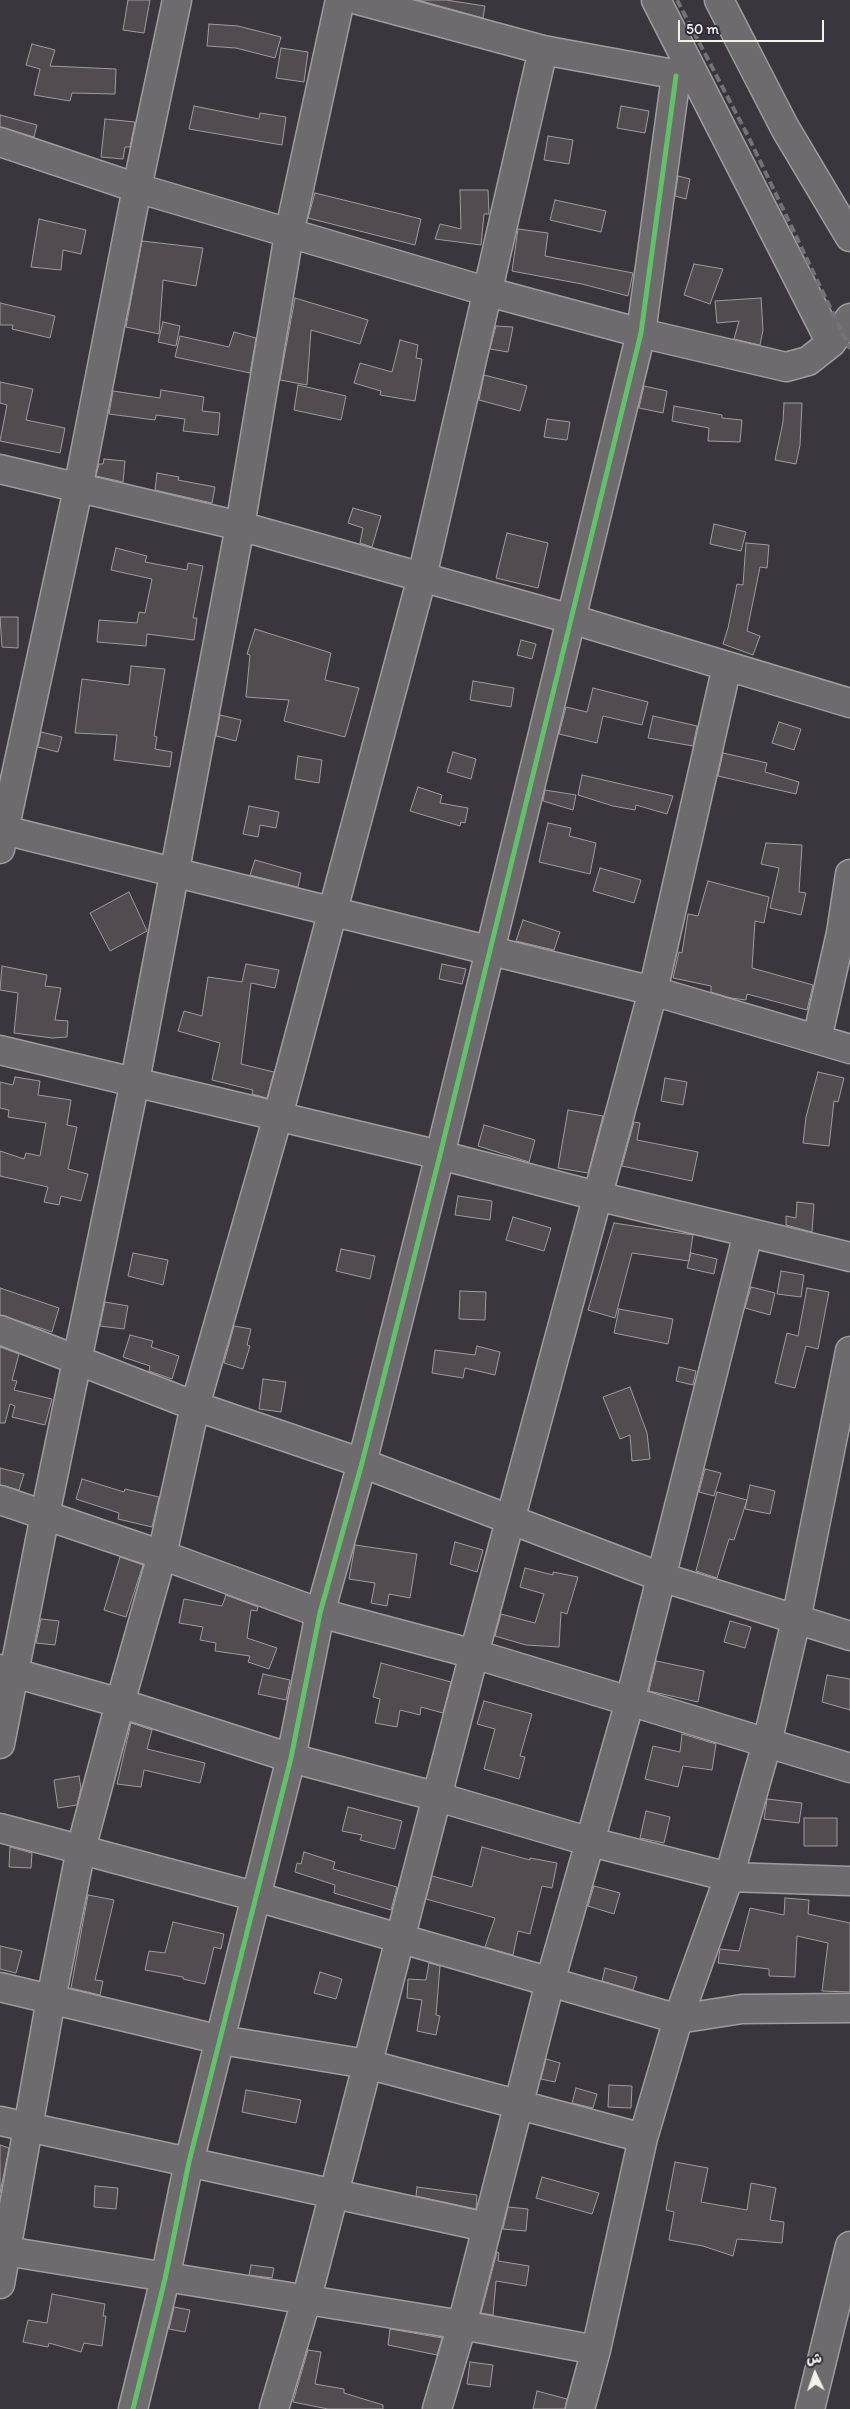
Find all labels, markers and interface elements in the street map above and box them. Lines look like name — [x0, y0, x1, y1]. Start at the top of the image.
scale bar — [680, 10, 826, 42]
text: 50 m — [686, 20, 719, 38]
north arrow — [790, 2349, 840, 2399]
text: ش — [806, 2350, 822, 2367]

